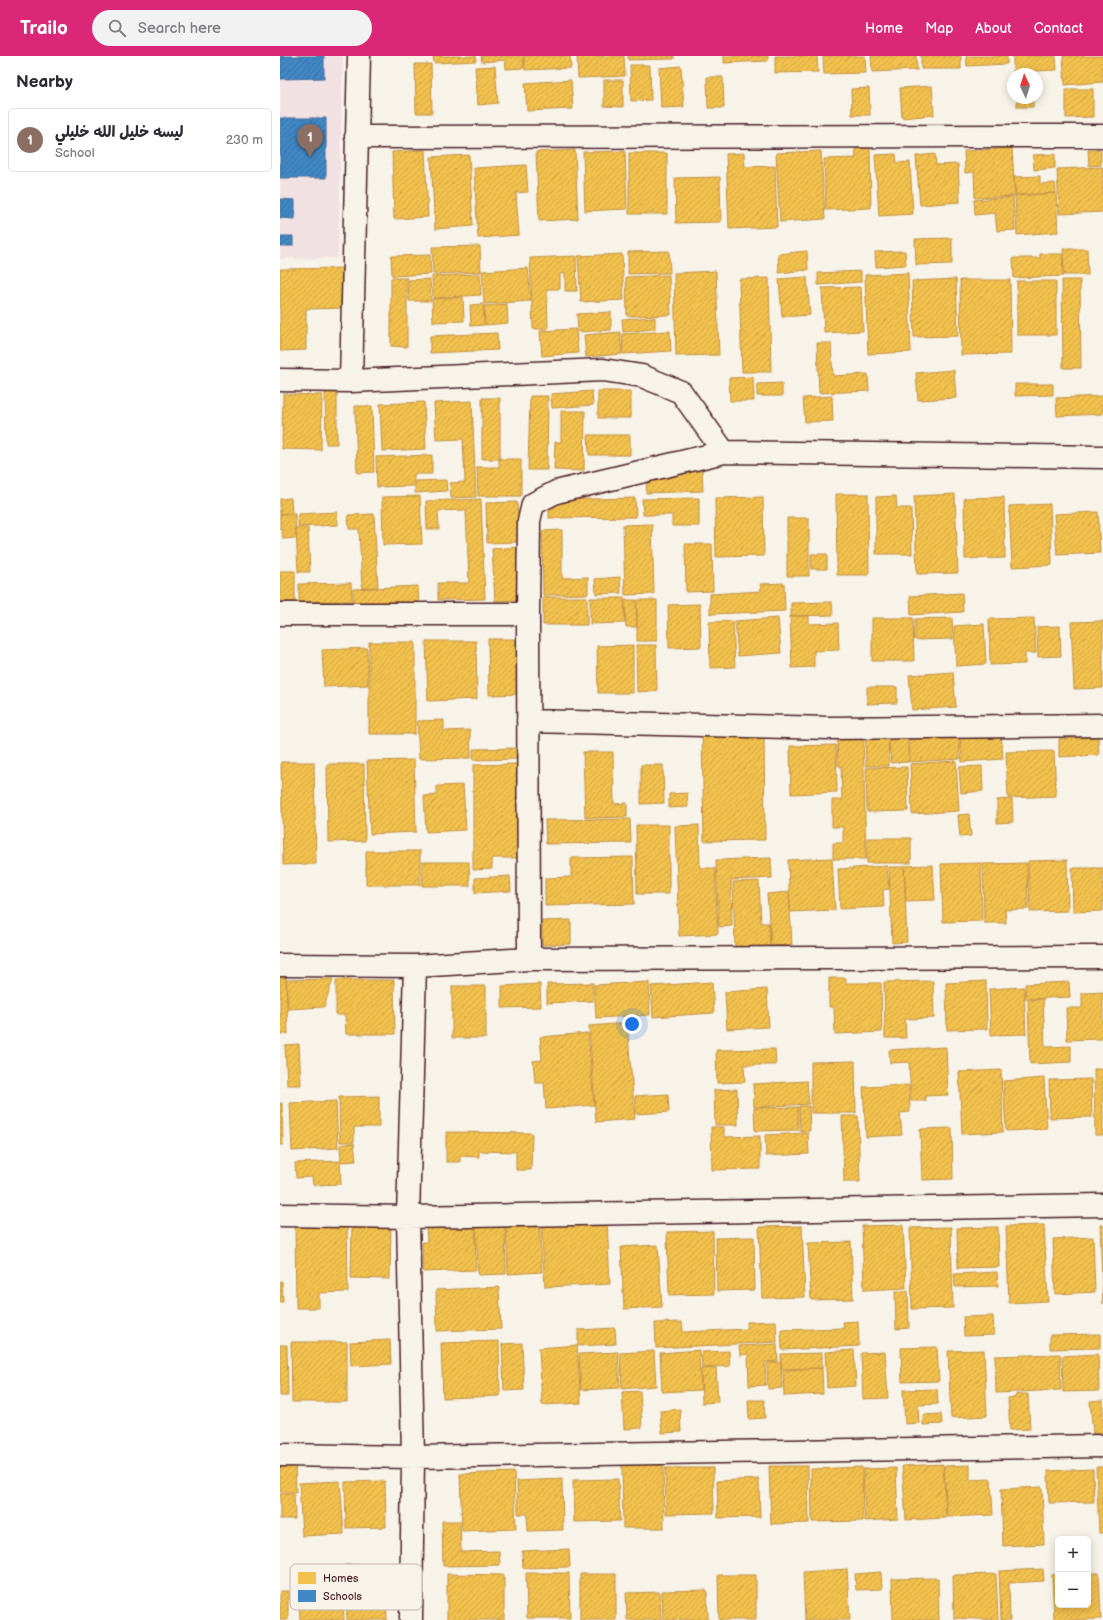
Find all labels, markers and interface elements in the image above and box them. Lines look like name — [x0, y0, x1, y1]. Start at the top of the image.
search box — [92, 10, 372, 46]
text: Trailo — [20, 17, 68, 40]
icon: search — [106, 17, 128, 39]
text: Search here — [138, 19, 221, 38]
text: Home — [865, 20, 903, 37]
text: Map — [925, 20, 953, 37]
text: About — [975, 20, 1012, 37]
text: Contact — [1034, 20, 1083, 37]
north arrow — [1007, 68, 1043, 104]
text: Nearby — [16, 72, 73, 92]
text: ليسه خليل الله خليلي — [55, 123, 183, 142]
pin: 1 — [297, 124, 323, 157]
text: 1 — [27, 132, 33, 148]
text: 230 m — [226, 132, 263, 148]
text: School — [55, 145, 95, 161]
your location — [622, 1014, 642, 1034]
map controls — [1055, 1536, 1091, 1608]
button: + — [1055, 1536, 1091, 1572]
legend — [290, 1564, 422, 1610]
text: Homes — [323, 1572, 359, 1585]
button: − — [1055, 1572, 1091, 1608]
text: Schools — [323, 1590, 363, 1603]

